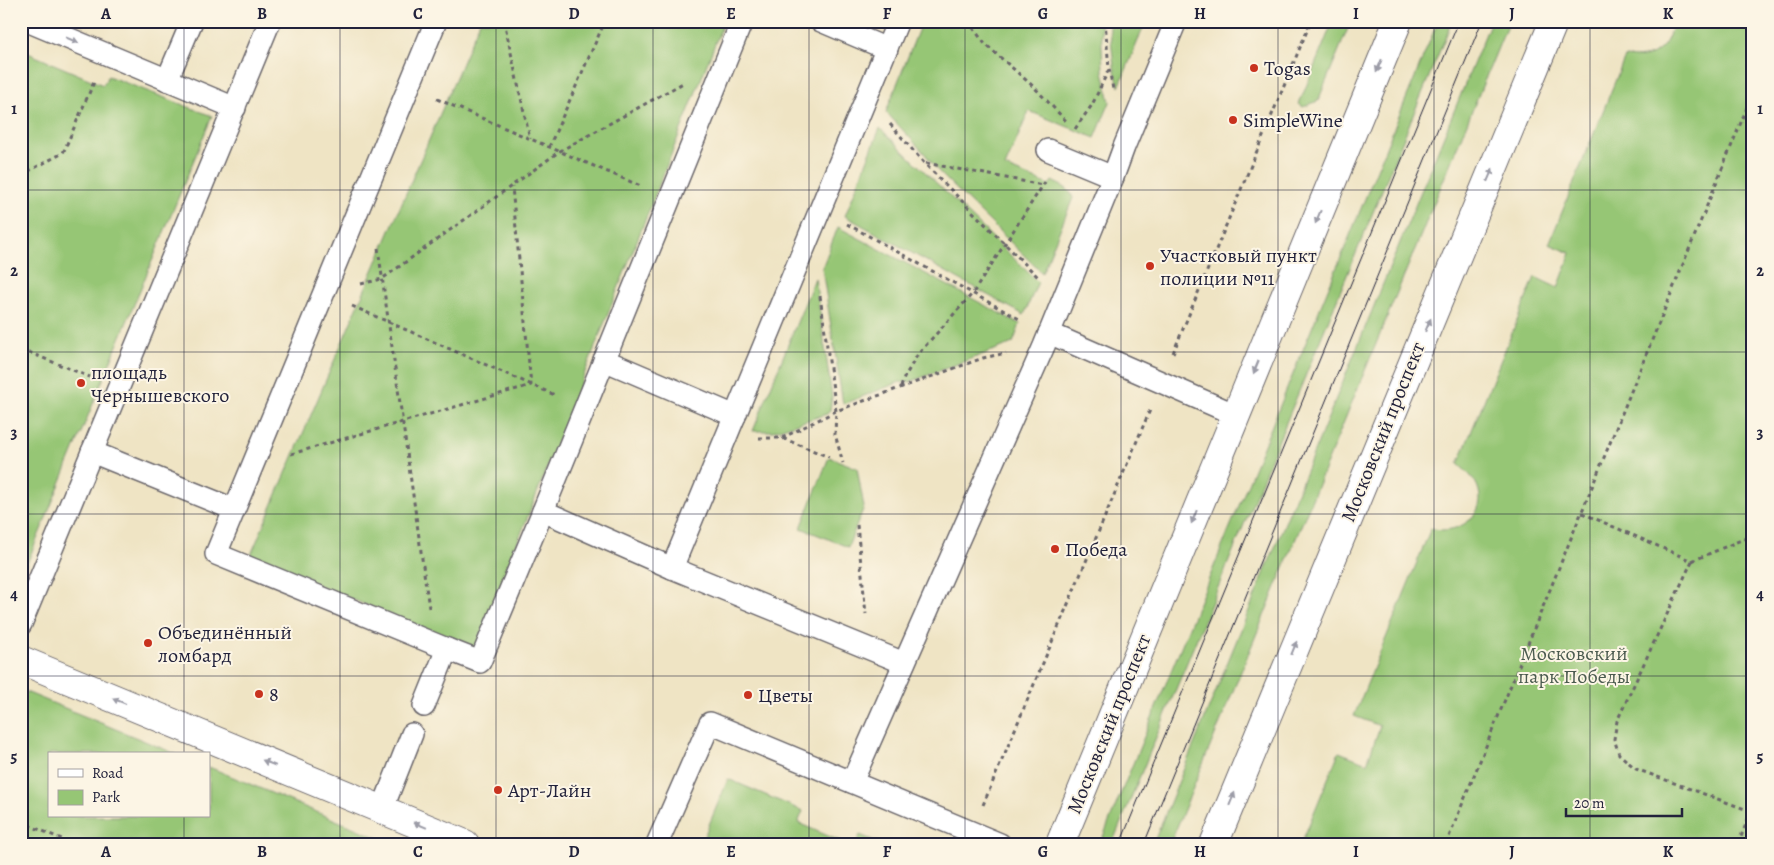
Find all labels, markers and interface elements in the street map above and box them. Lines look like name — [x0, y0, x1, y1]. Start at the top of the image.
text: A — [100, 3, 112, 25]
text: B — [257, 3, 267, 25]
text: C — [413, 3, 423, 25]
text: D — [568, 3, 580, 25]
text: E — [726, 3, 736, 25]
text: F — [883, 3, 892, 25]
text: G — [1038, 3, 1048, 25]
text: H — [1194, 3, 1206, 25]
text: I — [1353, 3, 1359, 25]
text: J — [1509, 3, 1515, 25]
text: K — [1663, 3, 1674, 25]
one-way arrow — [65, 36, 80, 44]
place label: Togas — [1264, 55, 1311, 82]
one-way arrow — [1375, 59, 1383, 73]
marker: Togas — [1248, 62, 1260, 74]
text: 1 — [11, 98, 17, 120]
text: 1 — [1757, 98, 1763, 120]
place label: SimpleWine — [1243, 107, 1343, 134]
marker: SimpleWine — [1227, 114, 1239, 126]
one-way arrow — [1486, 167, 1494, 182]
one-way arrow — [1313, 209, 1321, 224]
place label: Участковый пункт полиции №11 — [1160, 242, 1317, 292]
text: 2 — [10, 260, 18, 282]
marker: Участковый пункт полиции №11 — [1144, 260, 1156, 272]
text: 2 — [1756, 260, 1764, 282]
one-way arrow — [1424, 318, 1432, 332]
street label: Московский проспект — [1335, 338, 1431, 526]
place label: площадь Чернышевского — [91, 359, 229, 409]
one-way arrow — [1251, 360, 1259, 374]
marker: площадь Чернышевского — [75, 377, 87, 389]
text: 3 — [11, 422, 18, 444]
text: 3 — [1757, 422, 1764, 444]
one-way arrow — [1190, 510, 1198, 525]
place label: Победа — [1065, 536, 1128, 563]
marker: Победа — [1049, 543, 1061, 555]
text: 4 — [10, 584, 18, 606]
text: 4 — [1756, 584, 1764, 606]
place label: Объединённый ломбард — [158, 619, 292, 669]
street label: Московский проспект — [1061, 630, 1157, 818]
marker: Объединённый ломбард — [142, 637, 154, 649]
park label: Московский парк Победы — [1518, 640, 1630, 690]
one-way arrow — [1291, 641, 1298, 656]
place label: 8 — [269, 681, 279, 708]
place label: Цветы — [758, 682, 813, 709]
marker: 8 — [253, 688, 265, 700]
marker: Цветы — [742, 689, 754, 701]
one-way arrow — [112, 696, 126, 704]
text: 5 — [11, 746, 18, 768]
text: 5 — [1757, 746, 1764, 768]
legend — [48, 752, 210, 818]
one-way arrow — [261, 759, 276, 767]
text: Road — [92, 763, 124, 783]
place label: Арт-Лайн — [507, 777, 591, 804]
marker: Арт-Лайн — [492, 784, 504, 796]
scale bar — [1566, 785, 1683, 817]
text: Park — [92, 787, 121, 807]
one-way arrow — [1229, 792, 1237, 806]
text: 20 m — [1574, 793, 1605, 813]
one-way arrow — [412, 821, 427, 828]
text: A — [100, 841, 112, 863]
text: B — [257, 841, 267, 863]
text: C — [413, 841, 423, 863]
text: D — [568, 841, 580, 863]
text: E — [726, 841, 736, 863]
text: F — [883, 841, 892, 863]
text: G — [1038, 841, 1048, 863]
text: H — [1194, 841, 1206, 863]
text: I — [1353, 841, 1359, 863]
text: J — [1509, 841, 1515, 863]
text: K — [1663, 841, 1674, 863]

